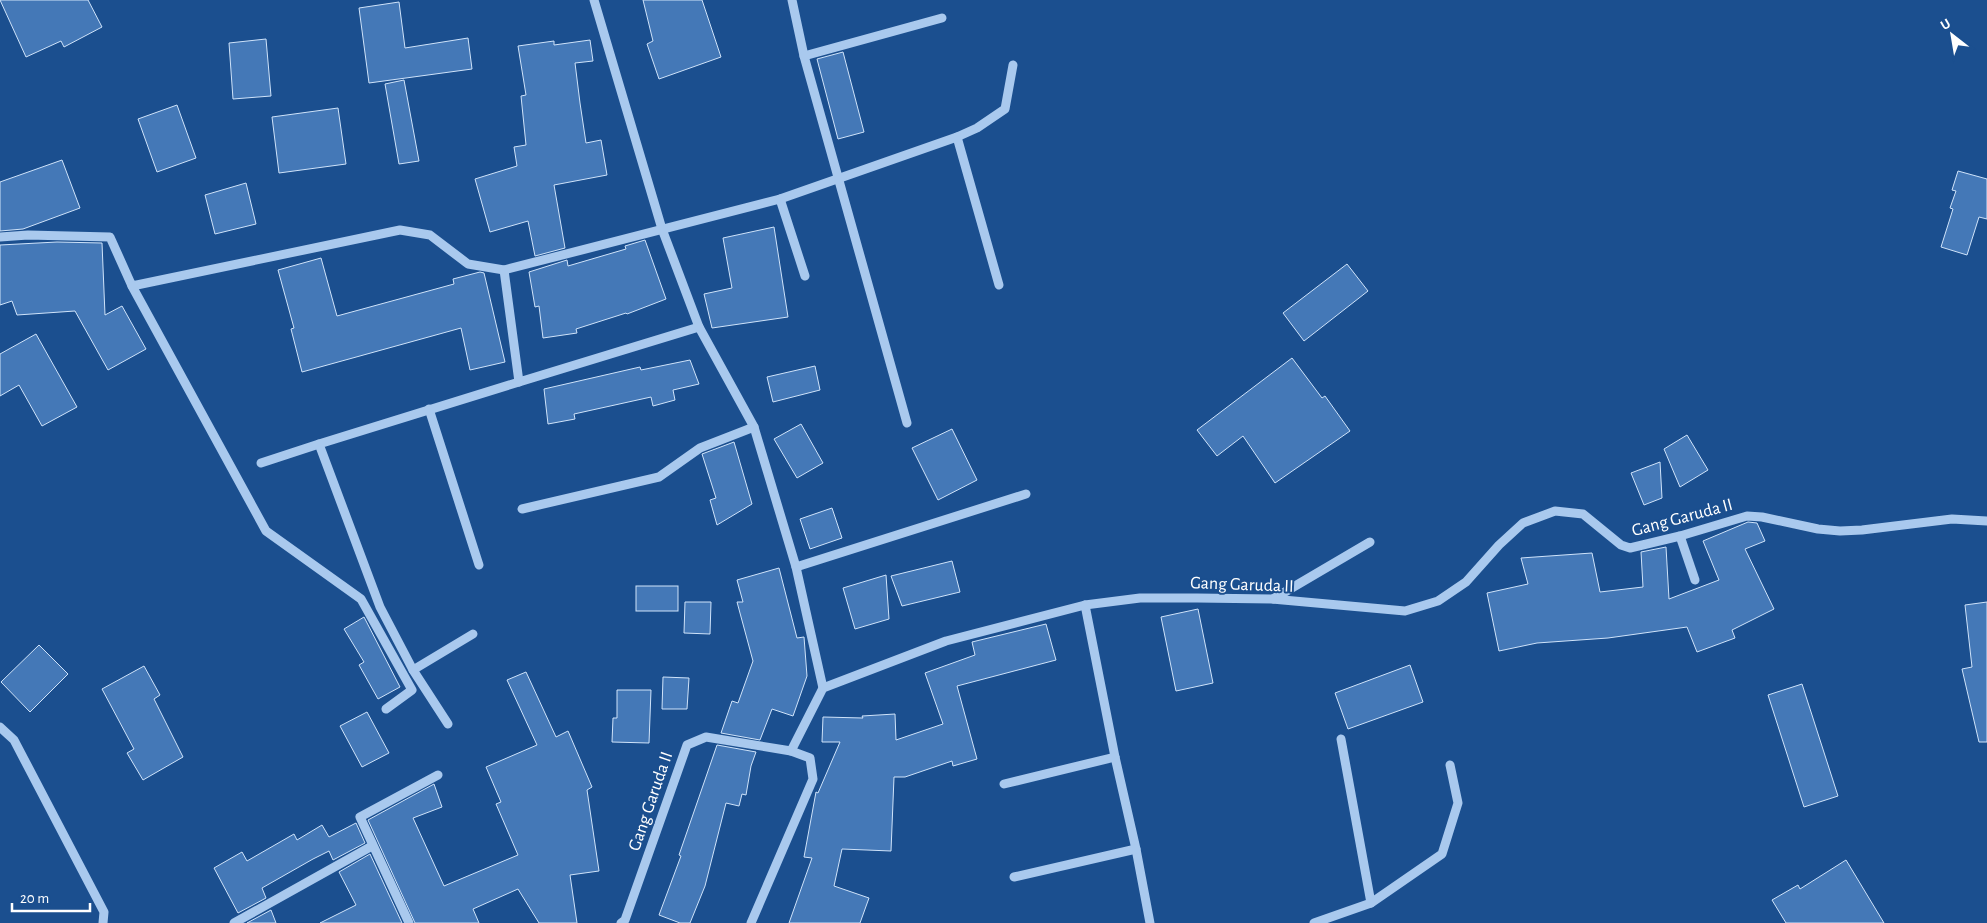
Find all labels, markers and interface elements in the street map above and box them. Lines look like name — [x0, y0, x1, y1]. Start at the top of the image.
north arrow — [1927, 10, 1977, 60]
text: U — [1938, 16, 1953, 33]
street label: Gang Garuda II — [1630, 496, 1735, 540]
street label: Gang Garuda II — [1190, 574, 1294, 596]
street label: Gang Garuda II — [626, 749, 676, 853]
scale bar — [12, 880, 90, 912]
text: 20 m — [20, 891, 49, 906]

